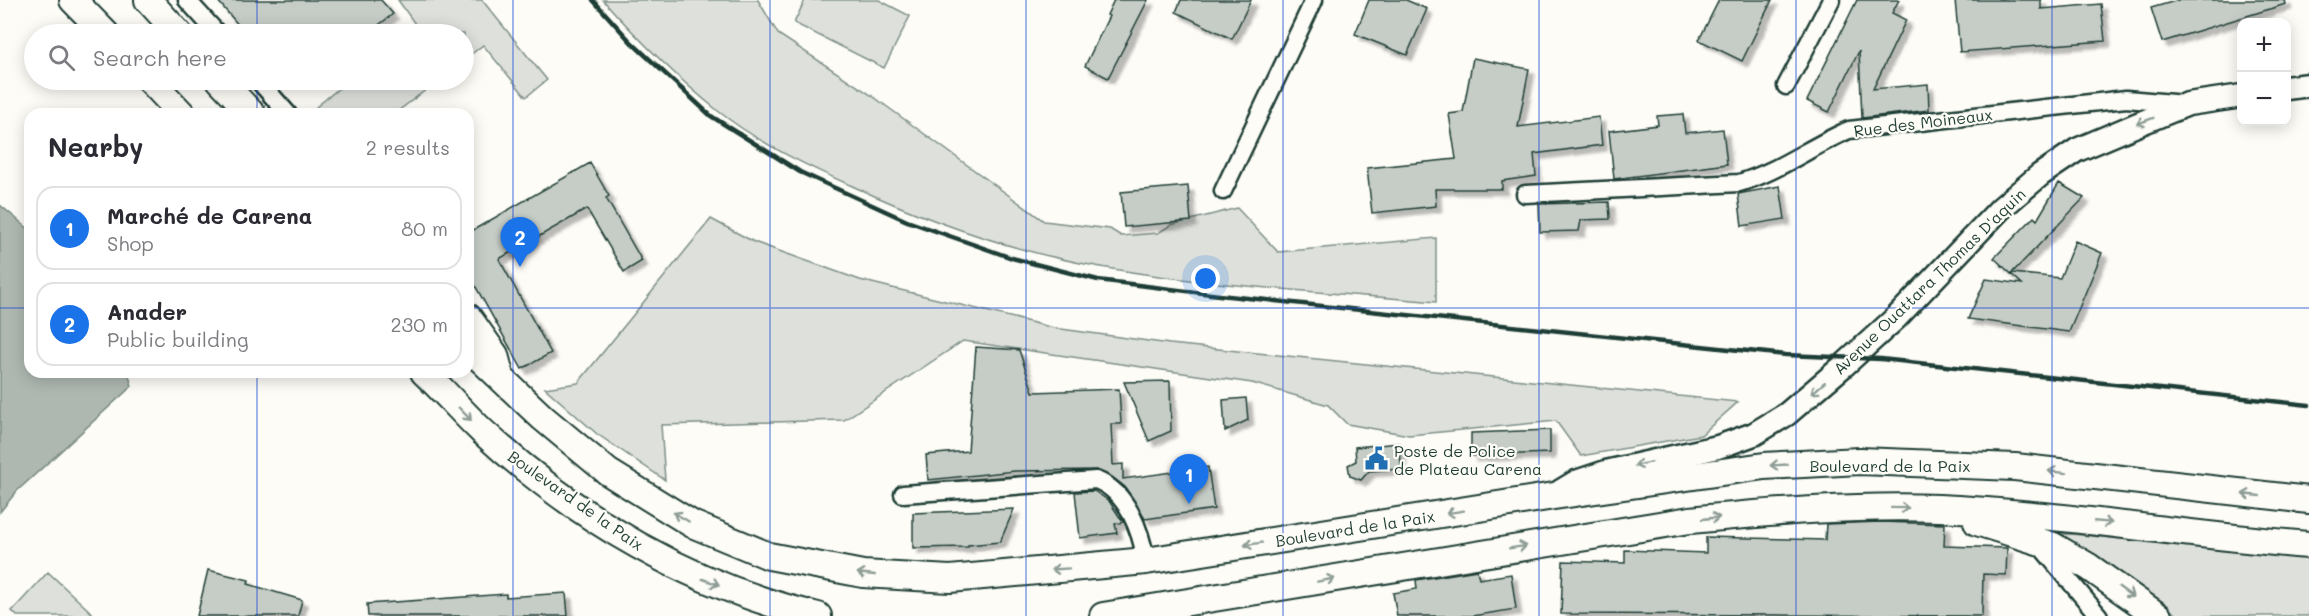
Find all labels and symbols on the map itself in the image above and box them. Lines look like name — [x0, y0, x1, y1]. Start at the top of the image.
street label: Rue des Moineaux — [1852, 103, 1994, 141]
one-way arrow — [2136, 117, 2155, 128]
street label: Avenue Ouattara Thomas D'aquin — [1828, 183, 2030, 379]
pin: 2 — [500, 218, 540, 267]
your location — [1191, 264, 1220, 293]
one-way arrow — [1811, 381, 1826, 395]
one-way arrow — [458, 406, 473, 421]
place label: Poste de Police de Plateau Carena — [1394, 440, 1542, 479]
street label: Boulevard de la Paix — [504, 445, 648, 555]
public building icon: Poste de Police de Plateau Carena — [1363, 446, 1389, 472]
pin: 1 — [1170, 454, 1208, 504]
street label: Boulevard de la Paix — [1810, 455, 1970, 476]
one-way arrow — [1633, 459, 1653, 470]
one-way arrow — [1769, 460, 1789, 471]
one-way arrow — [2048, 466, 2068, 477]
one-way arrow — [2241, 489, 2261, 500]
one-way arrow — [1890, 502, 1910, 513]
street label: Boulevard de la Paix — [1274, 505, 1436, 551]
one-way arrow — [1445, 506, 1465, 517]
one-way arrow — [672, 511, 690, 522]
one-way arrow — [1701, 512, 1721, 523]
one-way arrow — [2092, 517, 2112, 528]
one-way arrow — [1244, 539, 1264, 550]
one-way arrow — [1508, 541, 1528, 552]
one-way arrow — [1051, 564, 1071, 575]
one-way arrow — [856, 568, 876, 579]
one-way arrow — [1316, 574, 1336, 585]
one-way arrow — [702, 578, 720, 589]
one-way arrow — [2117, 586, 2133, 598]

